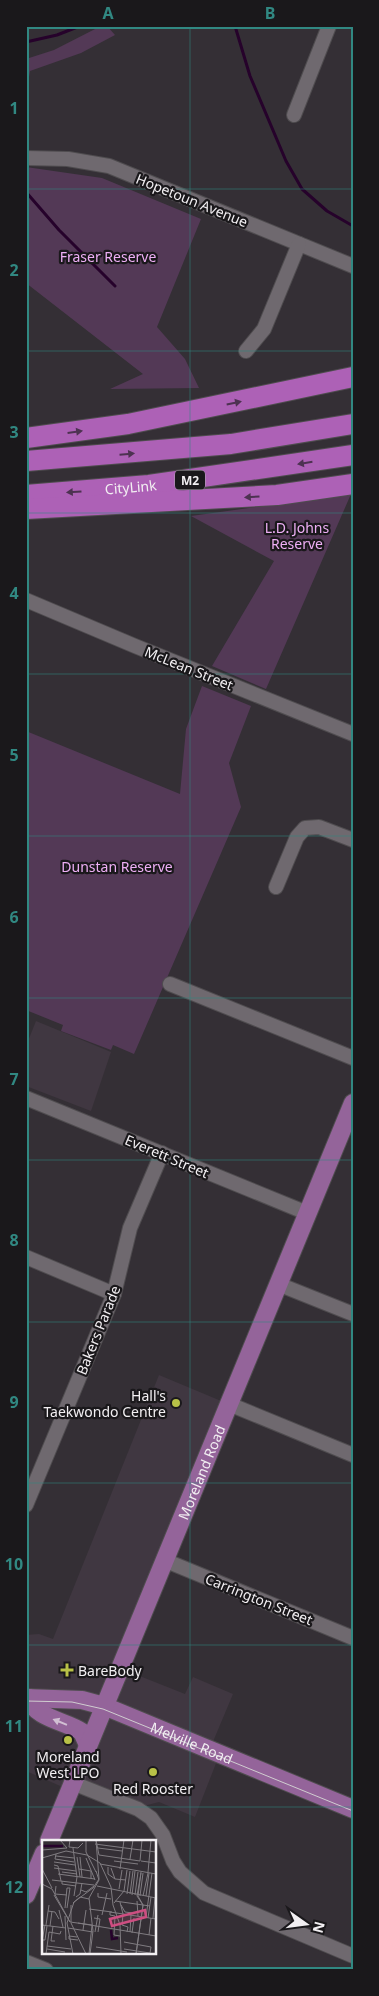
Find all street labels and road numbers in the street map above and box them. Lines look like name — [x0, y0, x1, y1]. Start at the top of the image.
street label: Hopetoun Avenue — [133, 169, 251, 231]
road number: M2 — [175, 470, 205, 490]
street label: CityLink — [104, 474, 158, 498]
street label: McLean Street — [142, 642, 236, 694]
street label: Everett Street — [122, 1130, 212, 1182]
street label: Bakers Parade — [71, 1282, 125, 1377]
street label: Moreland Road — [173, 1422, 229, 1522]
street label: Carrington Street — [203, 1569, 315, 1629]
street label: Melville Road — [148, 1717, 236, 1768]

